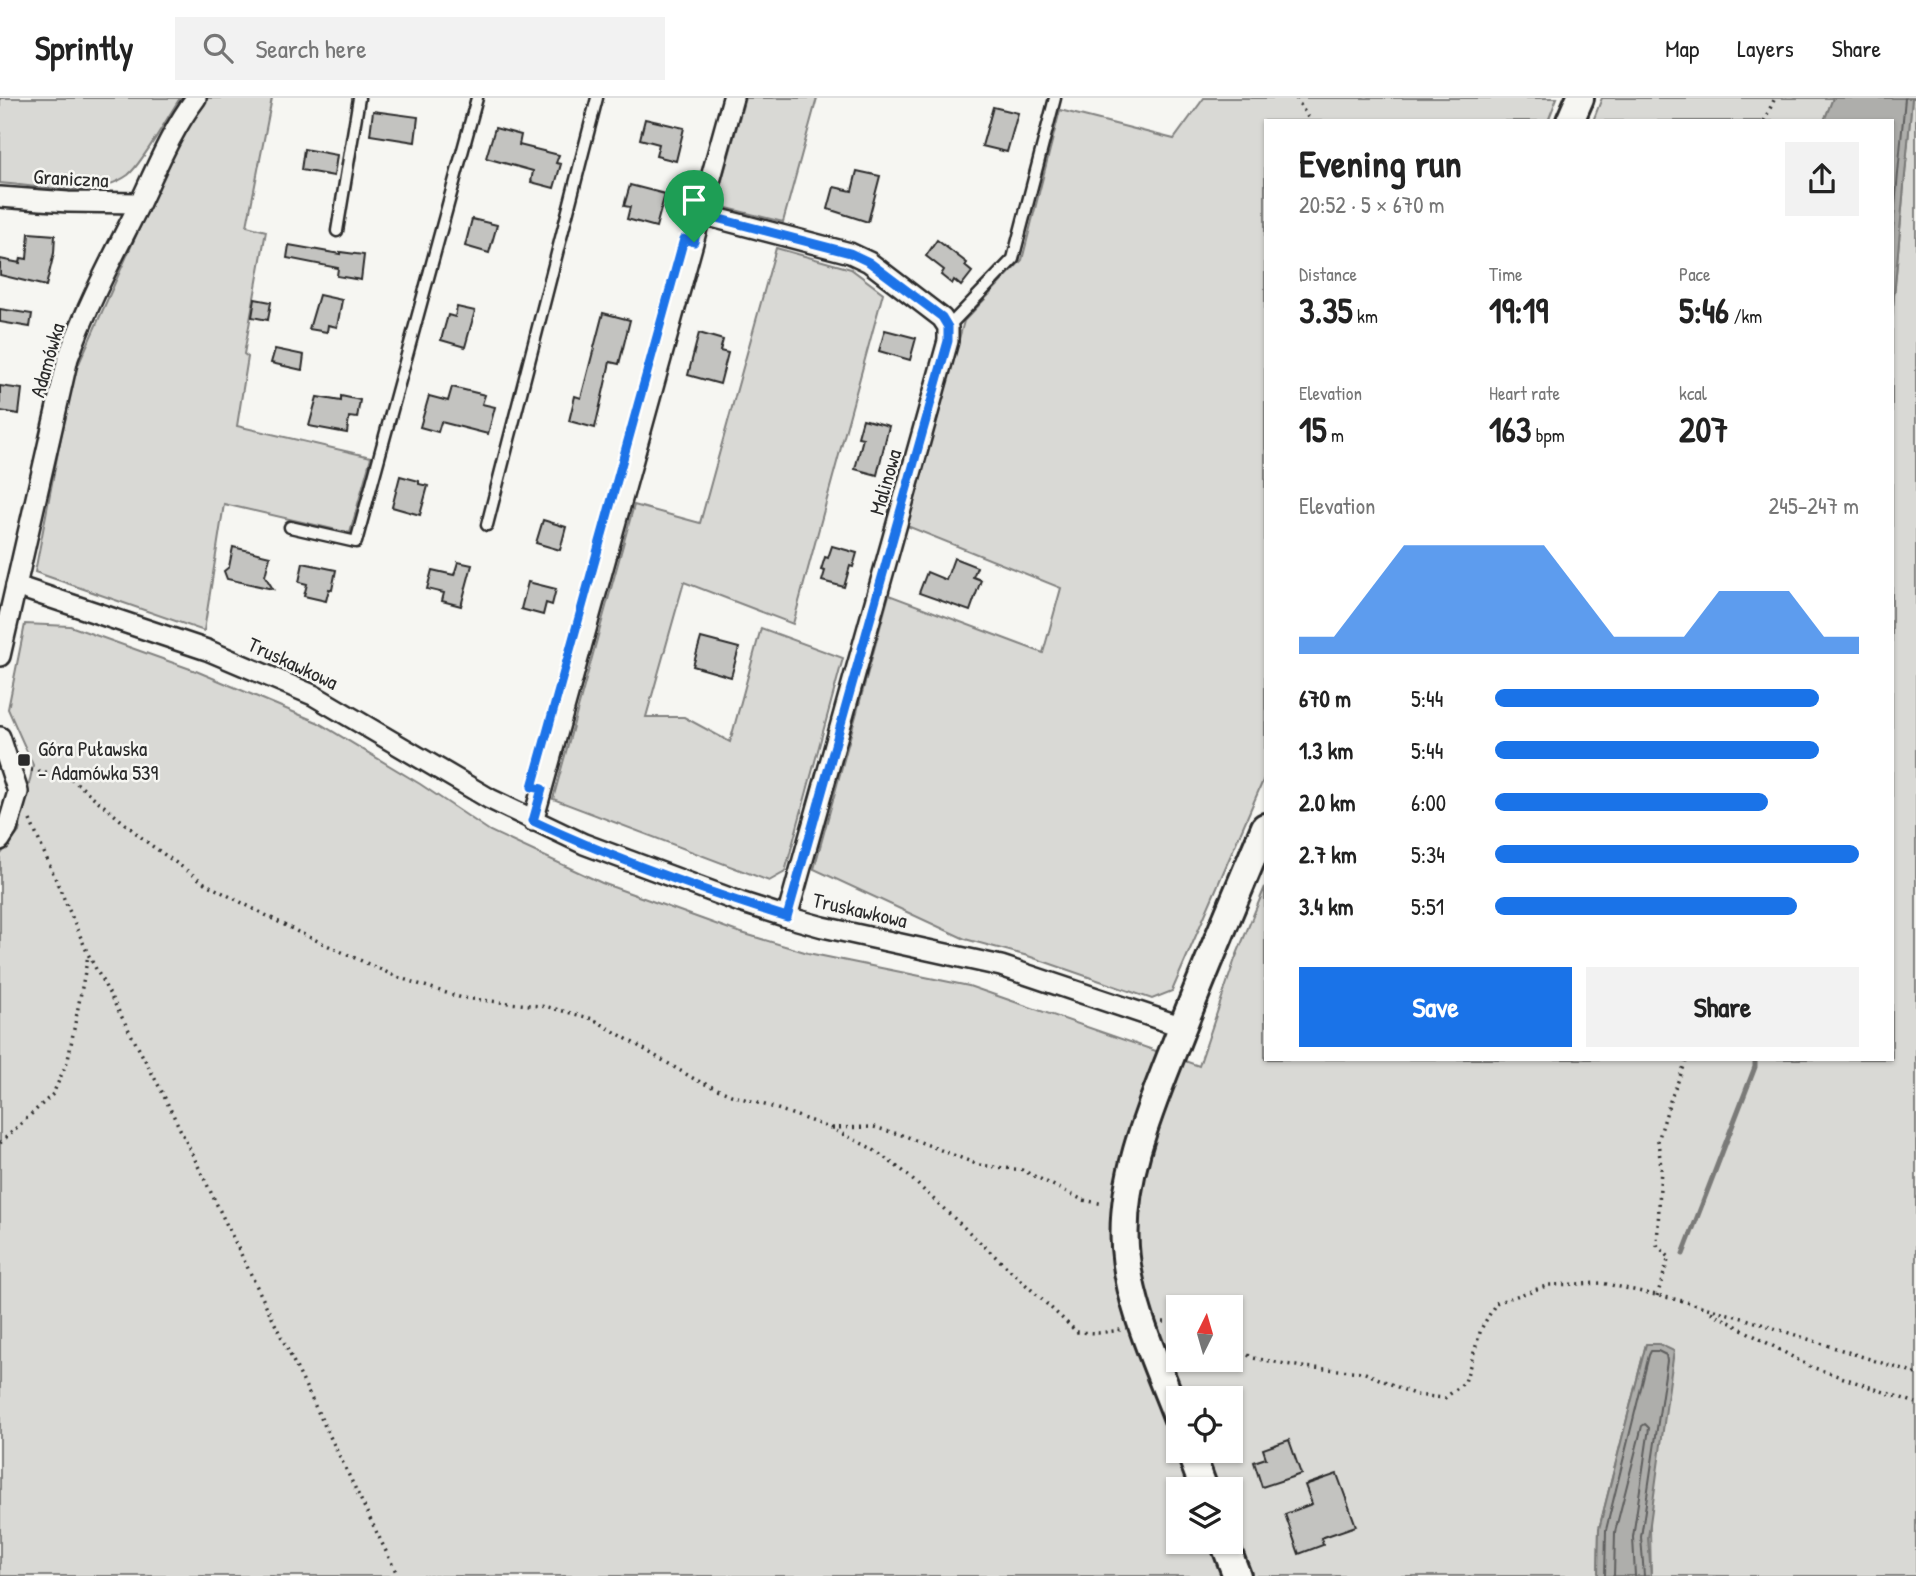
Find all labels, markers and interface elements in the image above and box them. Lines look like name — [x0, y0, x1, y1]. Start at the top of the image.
search box — [175, 17, 665, 80]
text: Sprintly — [35, 26, 133, 70]
icon: search — [199, 29, 237, 67]
text: Search here — [255, 31, 366, 66]
text: Map — [1665, 32, 1699, 64]
text: Layers — [1737, 32, 1794, 64]
text: Share — [1832, 32, 1881, 64]
text: Evening run — [1299, 137, 1462, 189]
button: share — [1785, 142, 1859, 216]
street label: Graniczna — [33, 162, 109, 194]
pin — [664, 170, 724, 242]
icon: arrive — [675, 181, 713, 219]
text: 20:52 · 5 × 670 m — [1299, 189, 1444, 220]
text: Distance — [1299, 261, 1357, 287]
text: Time — [1489, 261, 1523, 287]
text: Pace — [1679, 261, 1711, 287]
text: 3.35 — [1299, 287, 1353, 334]
text: 19:19 — [1489, 287, 1548, 334]
text: 5:46 — [1679, 287, 1729, 334]
text: km — [1353, 303, 1378, 329]
text: /km — [1729, 303, 1762, 329]
street label: Adamówka — [23, 319, 71, 401]
text: Elevation — [1299, 380, 1362, 406]
text: Heart rate — [1489, 380, 1560, 406]
text: kcal — [1679, 380, 1707, 406]
text: 15 — [1299, 406, 1327, 453]
text: 163 — [1489, 406, 1531, 453]
text: 207 — [1679, 406, 1728, 453]
text: m — [1327, 422, 1344, 448]
text: bpm — [1531, 422, 1565, 448]
street label: Malinowa — [862, 446, 908, 518]
text: Elevation — [1299, 490, 1375, 521]
text: 245–247 m — [1769, 490, 1859, 521]
street label: Truskawkowa — [243, 630, 343, 696]
text: 670 m — [1299, 683, 1351, 714]
text: 5:44 — [1411, 683, 1443, 714]
place label: Góra Puławska - Adamówka 539 — [38, 734, 159, 787]
text: 1.3 km — [1299, 735, 1353, 766]
text: 5:44 — [1411, 735, 1443, 766]
marker: Góra Puławska - Adamówka 539 — [16, 752, 32, 768]
text: 2.0 km — [1299, 787, 1355, 818]
text: 6:00 — [1411, 787, 1446, 818]
text: 2.7 km — [1299, 839, 1357, 870]
text: 5:34 — [1411, 839, 1445, 870]
street label: Truskawkowa — [810, 885, 910, 935]
text: 3.4 km — [1299, 891, 1353, 922]
text: 5:51 — [1411, 891, 1444, 922]
button: Save — [1299, 967, 1572, 1047]
button: Share — [1586, 967, 1859, 1047]
north arrow — [1166, 1295, 1242, 1372]
map controls — [1166, 1295, 1243, 1554]
button: locate — [1166, 1386, 1243, 1463]
button: layers — [1166, 1477, 1243, 1554]

